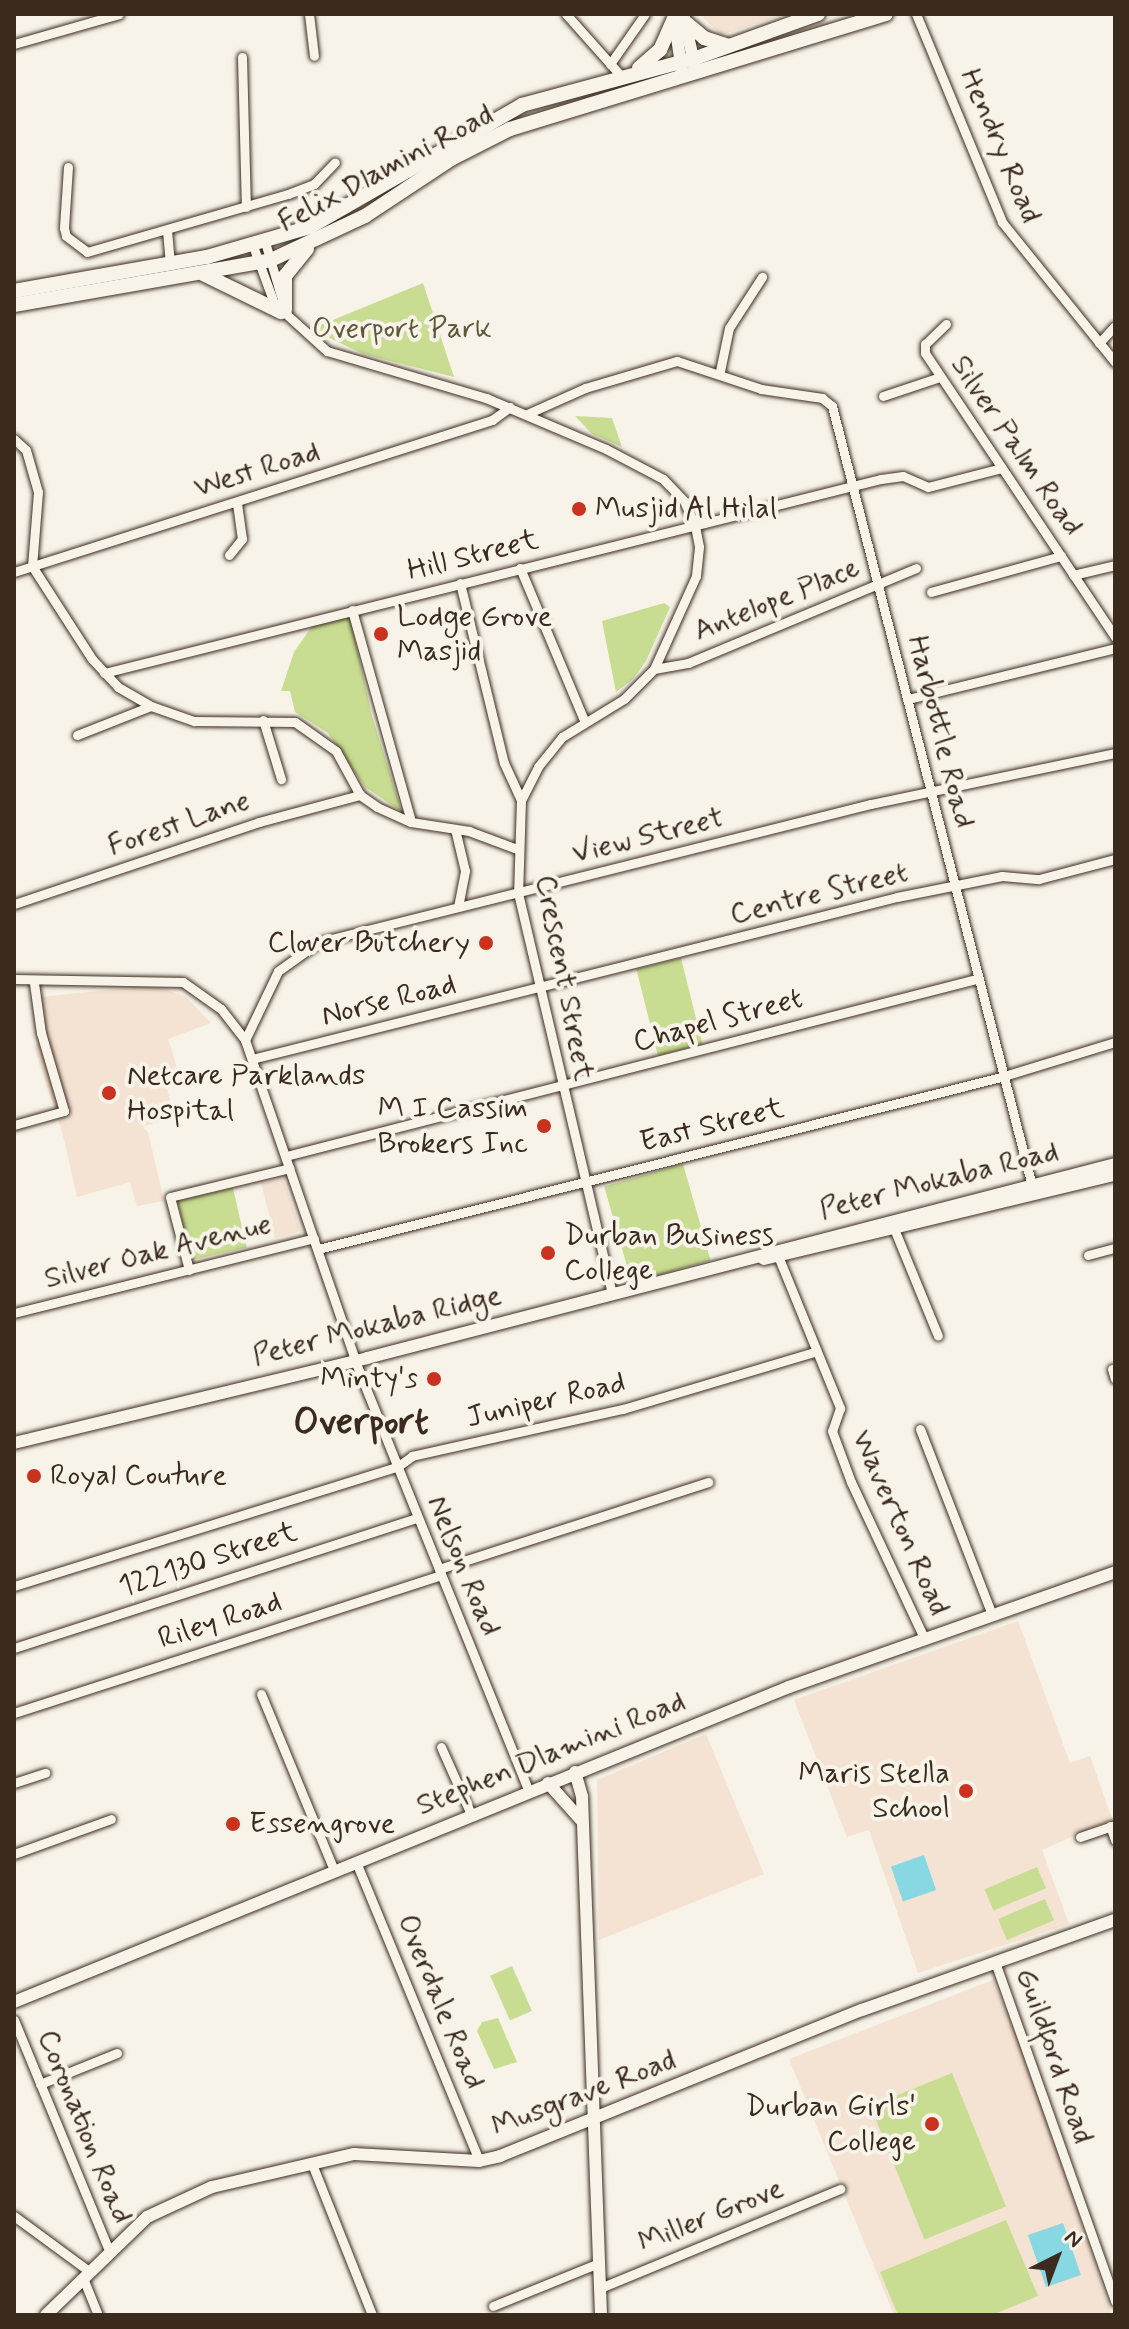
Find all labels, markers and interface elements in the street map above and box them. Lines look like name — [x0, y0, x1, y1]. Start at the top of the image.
street label: Hendry Road — [952, 64, 1048, 228]
street label: Felix Dlamini Road — [269, 95, 503, 243]
park label: Overport Park — [315, 311, 489, 347]
street label: Silver Palm Road — [940, 346, 1092, 546]
street label: West Road — [190, 434, 324, 506]
place label: Musjid Al Hilal — [595, 491, 776, 527]
marker: Musjid Al Hilal — [570, 500, 588, 518]
street label: Hill Street — [404, 522, 542, 590]
street label: Antelope Place — [688, 550, 866, 650]
place label: Lodge Grove Masjid — [397, 599, 552, 670]
marker: Lodge Grove Masjid — [372, 625, 390, 643]
street label: Harbottle Road — [899, 633, 981, 831]
street label: Forest Lane — [103, 783, 255, 865]
street label: View Street — [569, 800, 727, 872]
street label: Centre Street — [724, 854, 914, 934]
street label: Crescent Street — [526, 872, 602, 1084]
place label: Clover Butchery — [267, 925, 470, 961]
marker: Clover Butchery — [477, 934, 495, 952]
street label: Norse Road — [318, 967, 460, 1035]
street label: Chapel Street — [627, 980, 809, 1062]
place label: Netcare Parklands Hospital — [127, 1058, 358, 1128]
marker: Netcare Parklands Hospital — [98, 1082, 120, 1104]
place label: M I Cassim Brokers Inc — [377, 1091, 528, 1162]
street label: East Street — [636, 1091, 788, 1161]
marker: M I Cassim Brokers Inc — [535, 1117, 553, 1135]
street label: Peter Mokaba Road — [814, 1133, 1064, 1229]
street label: Silver Oak Avenue — [42, 1207, 274, 1297]
place label: Durban Business College — [564, 1218, 783, 1288]
marker: Durban Business College — [539, 1244, 557, 1262]
street label: Peter Mokaba Ridge — [248, 1277, 506, 1375]
place label: Minty's — [320, 1361, 418, 1397]
street label: Juniper Road — [463, 1365, 629, 1437]
marker: Minty's — [425, 1370, 443, 1388]
district label: Overport — [293, 1400, 429, 1446]
street label: Waverton Road — [843, 1425, 957, 1621]
place label: Royal Couture — [50, 1458, 225, 1494]
marker: Royal Couture — [25, 1467, 43, 1485]
street label: Nelson Road — [418, 1490, 508, 1642]
street label: 122130 Street — [114, 1514, 302, 1606]
street label: Riley Road — [154, 1584, 286, 1658]
street label: Stephen Dlamini Road — [414, 1685, 688, 1823]
place label: Maris Stella School — [798, 1756, 950, 1826]
marker: Maris Stella School — [957, 1782, 975, 1800]
place label: Essengrove — [249, 1806, 395, 1842]
marker: Essengrove — [224, 1815, 242, 1833]
street label: Overdale Road — [389, 1910, 491, 2094]
street label: Guildford Road — [1007, 1964, 1101, 2148]
street label: Coronation Road — [29, 2026, 139, 2228]
street label: Musgrave Road — [488, 2043, 680, 2145]
place label: Durban Girls' College — [750, 2089, 916, 2160]
marker: Durban Girls' College — [923, 2115, 941, 2133]
street label: Miller Grove — [633, 2171, 789, 2261]
north arrow — [1017, 2217, 1097, 2297]
text: N — [1058, 2224, 1088, 2254]

